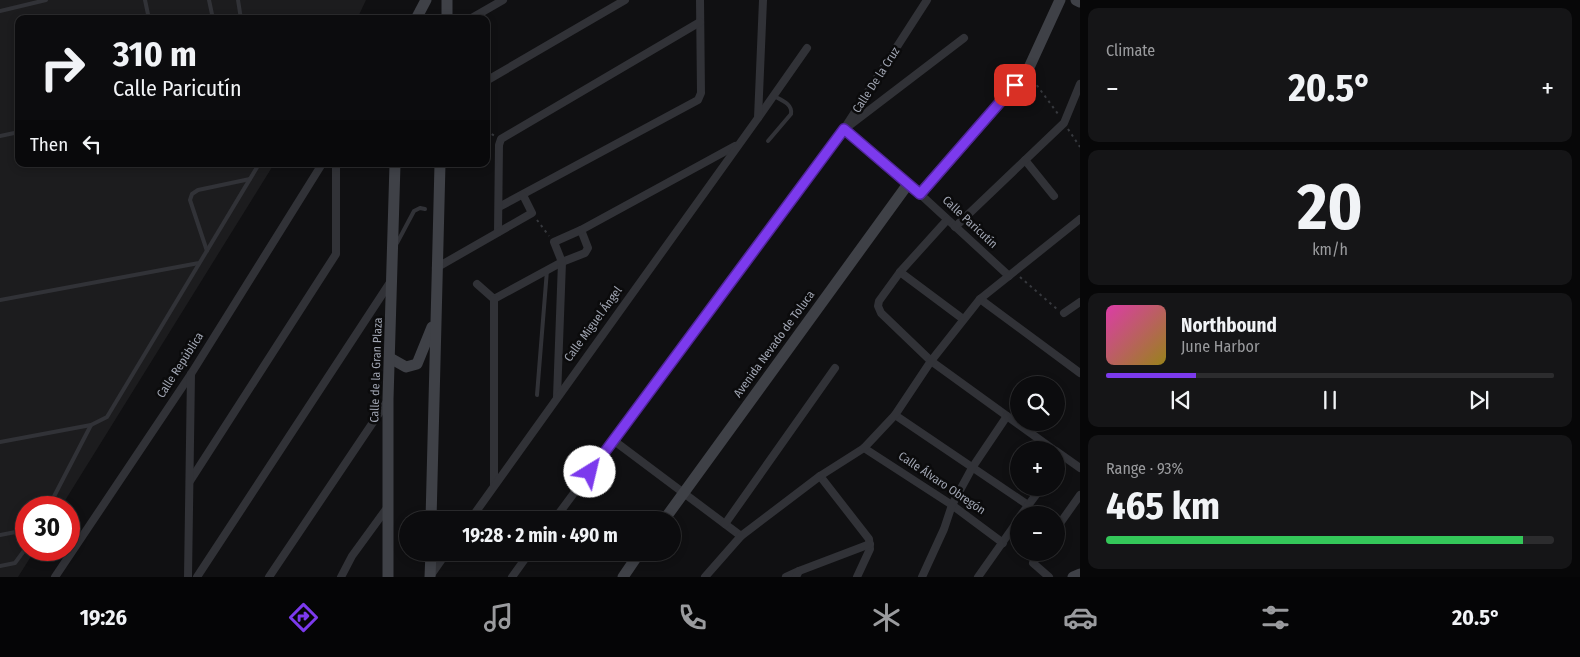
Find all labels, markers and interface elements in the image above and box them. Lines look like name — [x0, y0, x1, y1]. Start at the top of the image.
text: 310 m — [113, 33, 197, 75]
icon: right — [30, 35, 95, 100]
text: Climate — [1106, 41, 1155, 60]
street label: Calle De la Cruz — [850, 44, 903, 115]
pin — [994, 64, 1036, 106]
text: 20.5° — [1288, 65, 1372, 111]
icon: arrive — [1001, 71, 1029, 99]
text: − — [1106, 72, 1119, 105]
text: + — [1541, 72, 1554, 105]
text: Calle Paricutín — [113, 75, 242, 102]
icon: left — [78, 130, 106, 158]
text: Then — [30, 133, 68, 156]
text: 20 — [1297, 168, 1363, 246]
street label: Calle Paricutín — [940, 193, 1000, 251]
text: km/h — [1312, 240, 1348, 259]
street label: Calle Miguel Ángel — [560, 283, 625, 364]
street label: Avenida Nevado de Toluca — [731, 288, 818, 400]
text: Northbound — [1181, 314, 1277, 337]
street label: Calle de la Gran Plaza — [367, 317, 385, 423]
street label: Calle República — [154, 330, 206, 400]
text: June Harbor — [1181, 337, 1259, 356]
map controls — [1010, 376, 1065, 561]
button: search — [1010, 376, 1065, 431]
icon: previous — [1167, 386, 1195, 414]
icon: pause — [1316, 386, 1344, 414]
icon: next — [1465, 386, 1493, 414]
button: + — [1010, 441, 1065, 496]
position arrow — [563, 445, 615, 497]
street label: Calle Álvaro Obregón — [896, 448, 989, 517]
text: Range · 93% — [1106, 459, 1184, 478]
text: 465 km — [1106, 483, 1220, 529]
speed limit sign: 30 — [15, 496, 80, 561]
button: − — [1010, 506, 1065, 561]
text: 19:28 · 2 min · 490 m — [462, 524, 618, 547]
icon: directions — [286, 600, 321, 635]
icon: music — [481, 600, 516, 635]
icon: phone — [675, 600, 710, 635]
icon: climate — [869, 600, 904, 635]
icon: car — [1063, 600, 1098, 635]
icon: filters — [1258, 600, 1293, 635]
text: 19:26 — [80, 604, 127, 631]
text: 20.5° — [1452, 604, 1500, 631]

